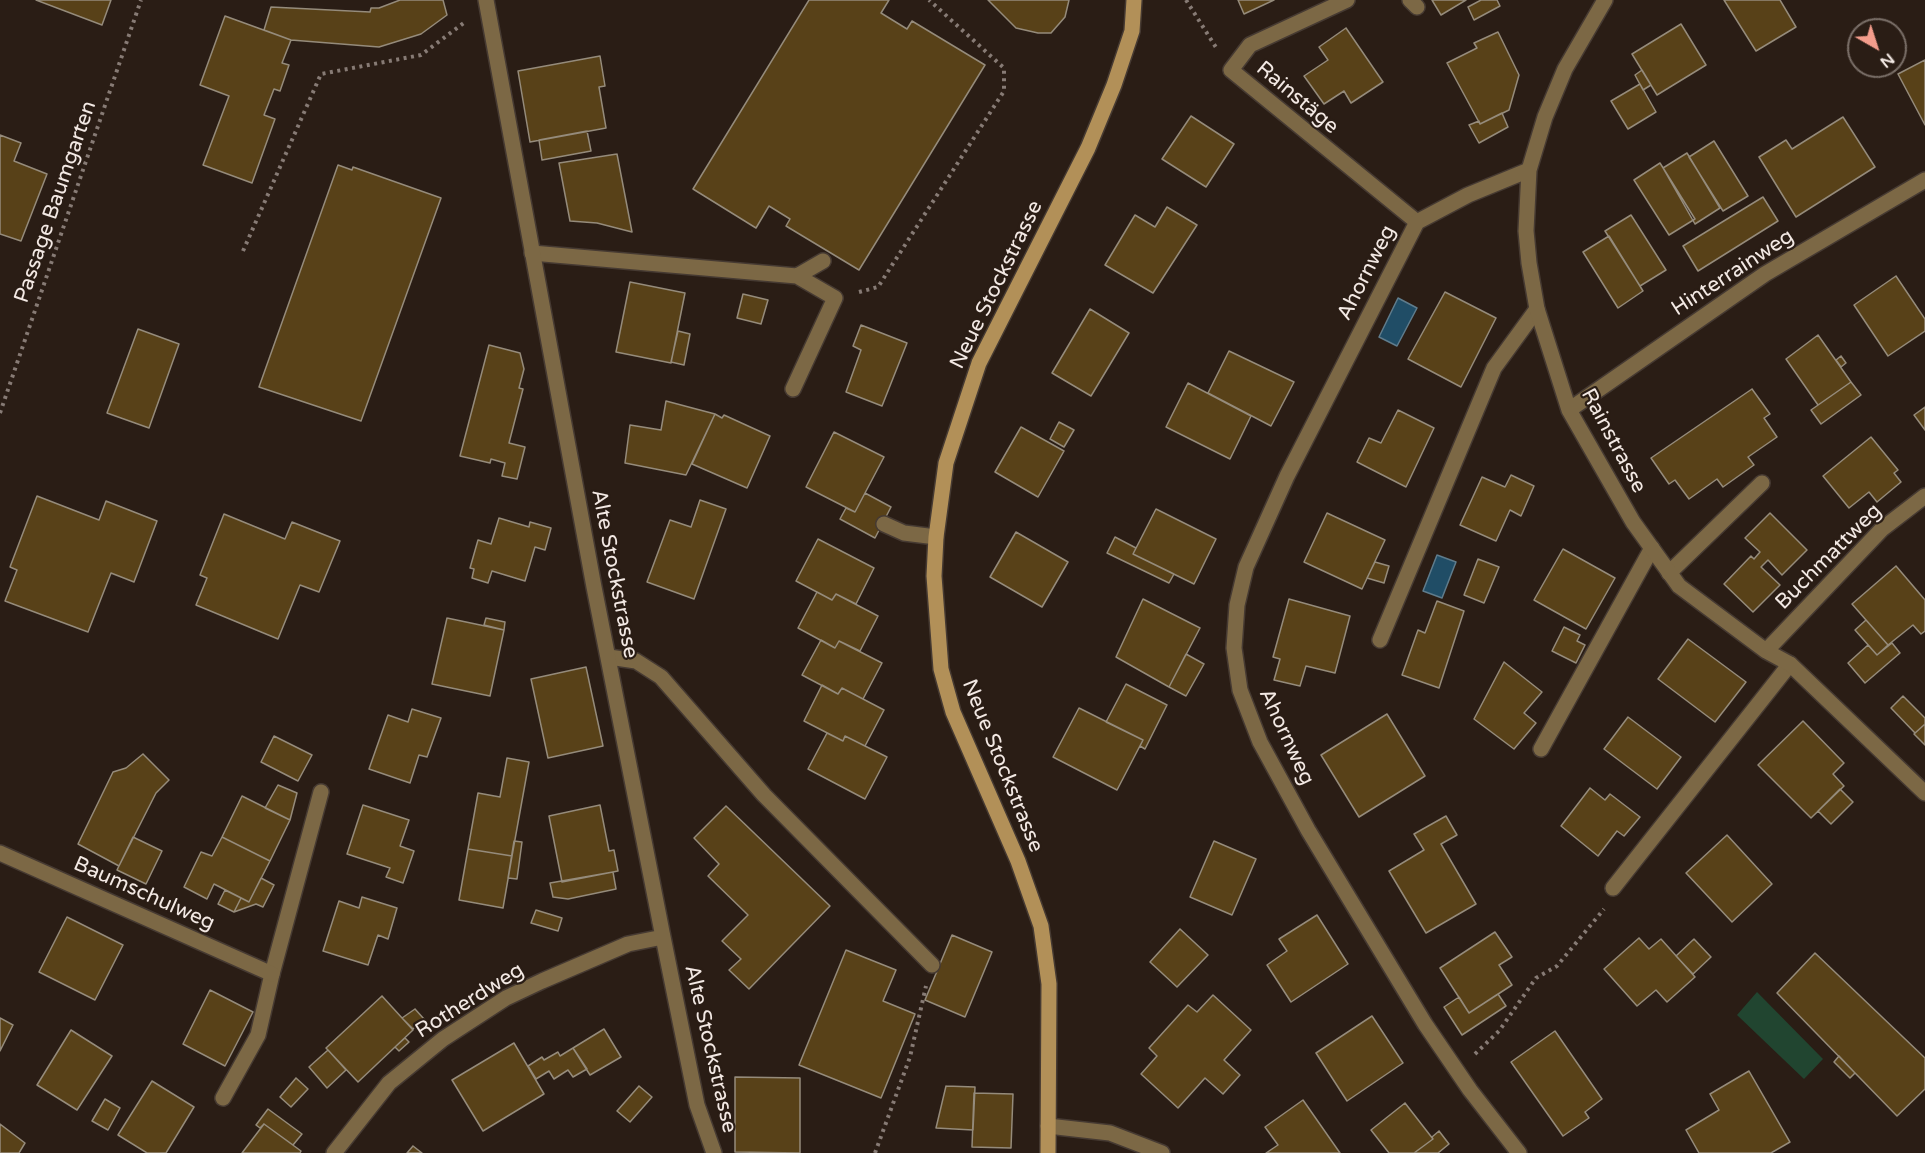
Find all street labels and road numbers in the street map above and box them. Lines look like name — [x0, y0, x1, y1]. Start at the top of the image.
street label: Rainstäge — [1251, 56, 1343, 140]
street label: Passage Baumgarten — [10, 98, 102, 306]
street label: Neue Stockstrasse — [945, 197, 1049, 373]
street label: Ahornweg — [1332, 221, 1402, 325]
street label: Hinterrainweg — [1667, 224, 1799, 322]
street label: Rainstrasse — [1575, 384, 1651, 498]
street label: Alte Stockstrasse — [585, 487, 643, 661]
street label: Buchmattweg — [1771, 499, 1887, 615]
street label: Neue Stockstrasse — [956, 676, 1048, 856]
street label: Ahornweg — [1253, 685, 1319, 789]
street label: Baumschulweg — [69, 852, 219, 936]
street label: Rotherdweg — [411, 958, 529, 1044]
street label: Alte Stockstrasse — [678, 963, 742, 1135]

